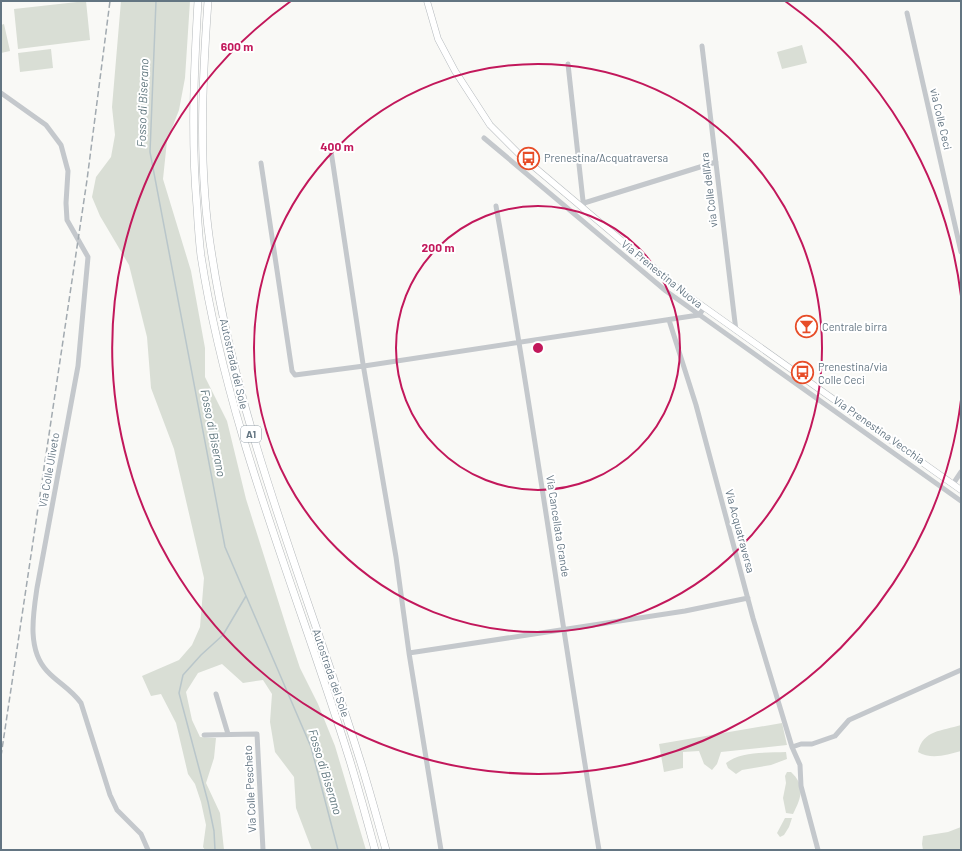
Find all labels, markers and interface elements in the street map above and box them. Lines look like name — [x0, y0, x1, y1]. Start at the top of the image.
text: 600 m — [221, 39, 253, 53]
water label: Fosso di Biserano — [133, 58, 151, 148]
street label: via Colle Ceci — [928, 87, 955, 151]
text: 400 m — [320, 139, 354, 153]
bus stop icon: Prenestina/Acquatraversa — [516, 145, 542, 171]
place label: Prenestina/Acquatraversa — [544, 151, 668, 164]
street label: via Colle dell'Ara — [697, 152, 720, 228]
street label: Via Prenestina Nuova — [619, 237, 706, 310]
text: 200 m — [422, 240, 454, 254]
bar icon: Centrale birra — [793, 314, 819, 340]
street label: Autostrada del Sole — [218, 317, 251, 411]
place label: Centrale birra — [822, 320, 887, 333]
centre of rings — [531, 341, 545, 355]
bus stop icon: Prenestina/via Colle Ceci — [790, 360, 816, 386]
place label: Prenestina/via Colle Ceci — [818, 360, 887, 386]
water label: Fosso di Biserano — [199, 388, 229, 478]
street label: Via Prenestina Vecchia — [831, 393, 927, 466]
road number: A1 — [241, 426, 261, 442]
street label: Via Colle Uliveto — [36, 431, 62, 508]
street label: Via Cancellata Grande — [544, 474, 573, 578]
street label: Via Acquatraversa — [723, 488, 758, 574]
street label: Autostrada del Sole — [310, 627, 353, 719]
water label: Fosso di Biserano — [306, 727, 346, 816]
street label: Via Colle Pescheto — [241, 745, 258, 833]

